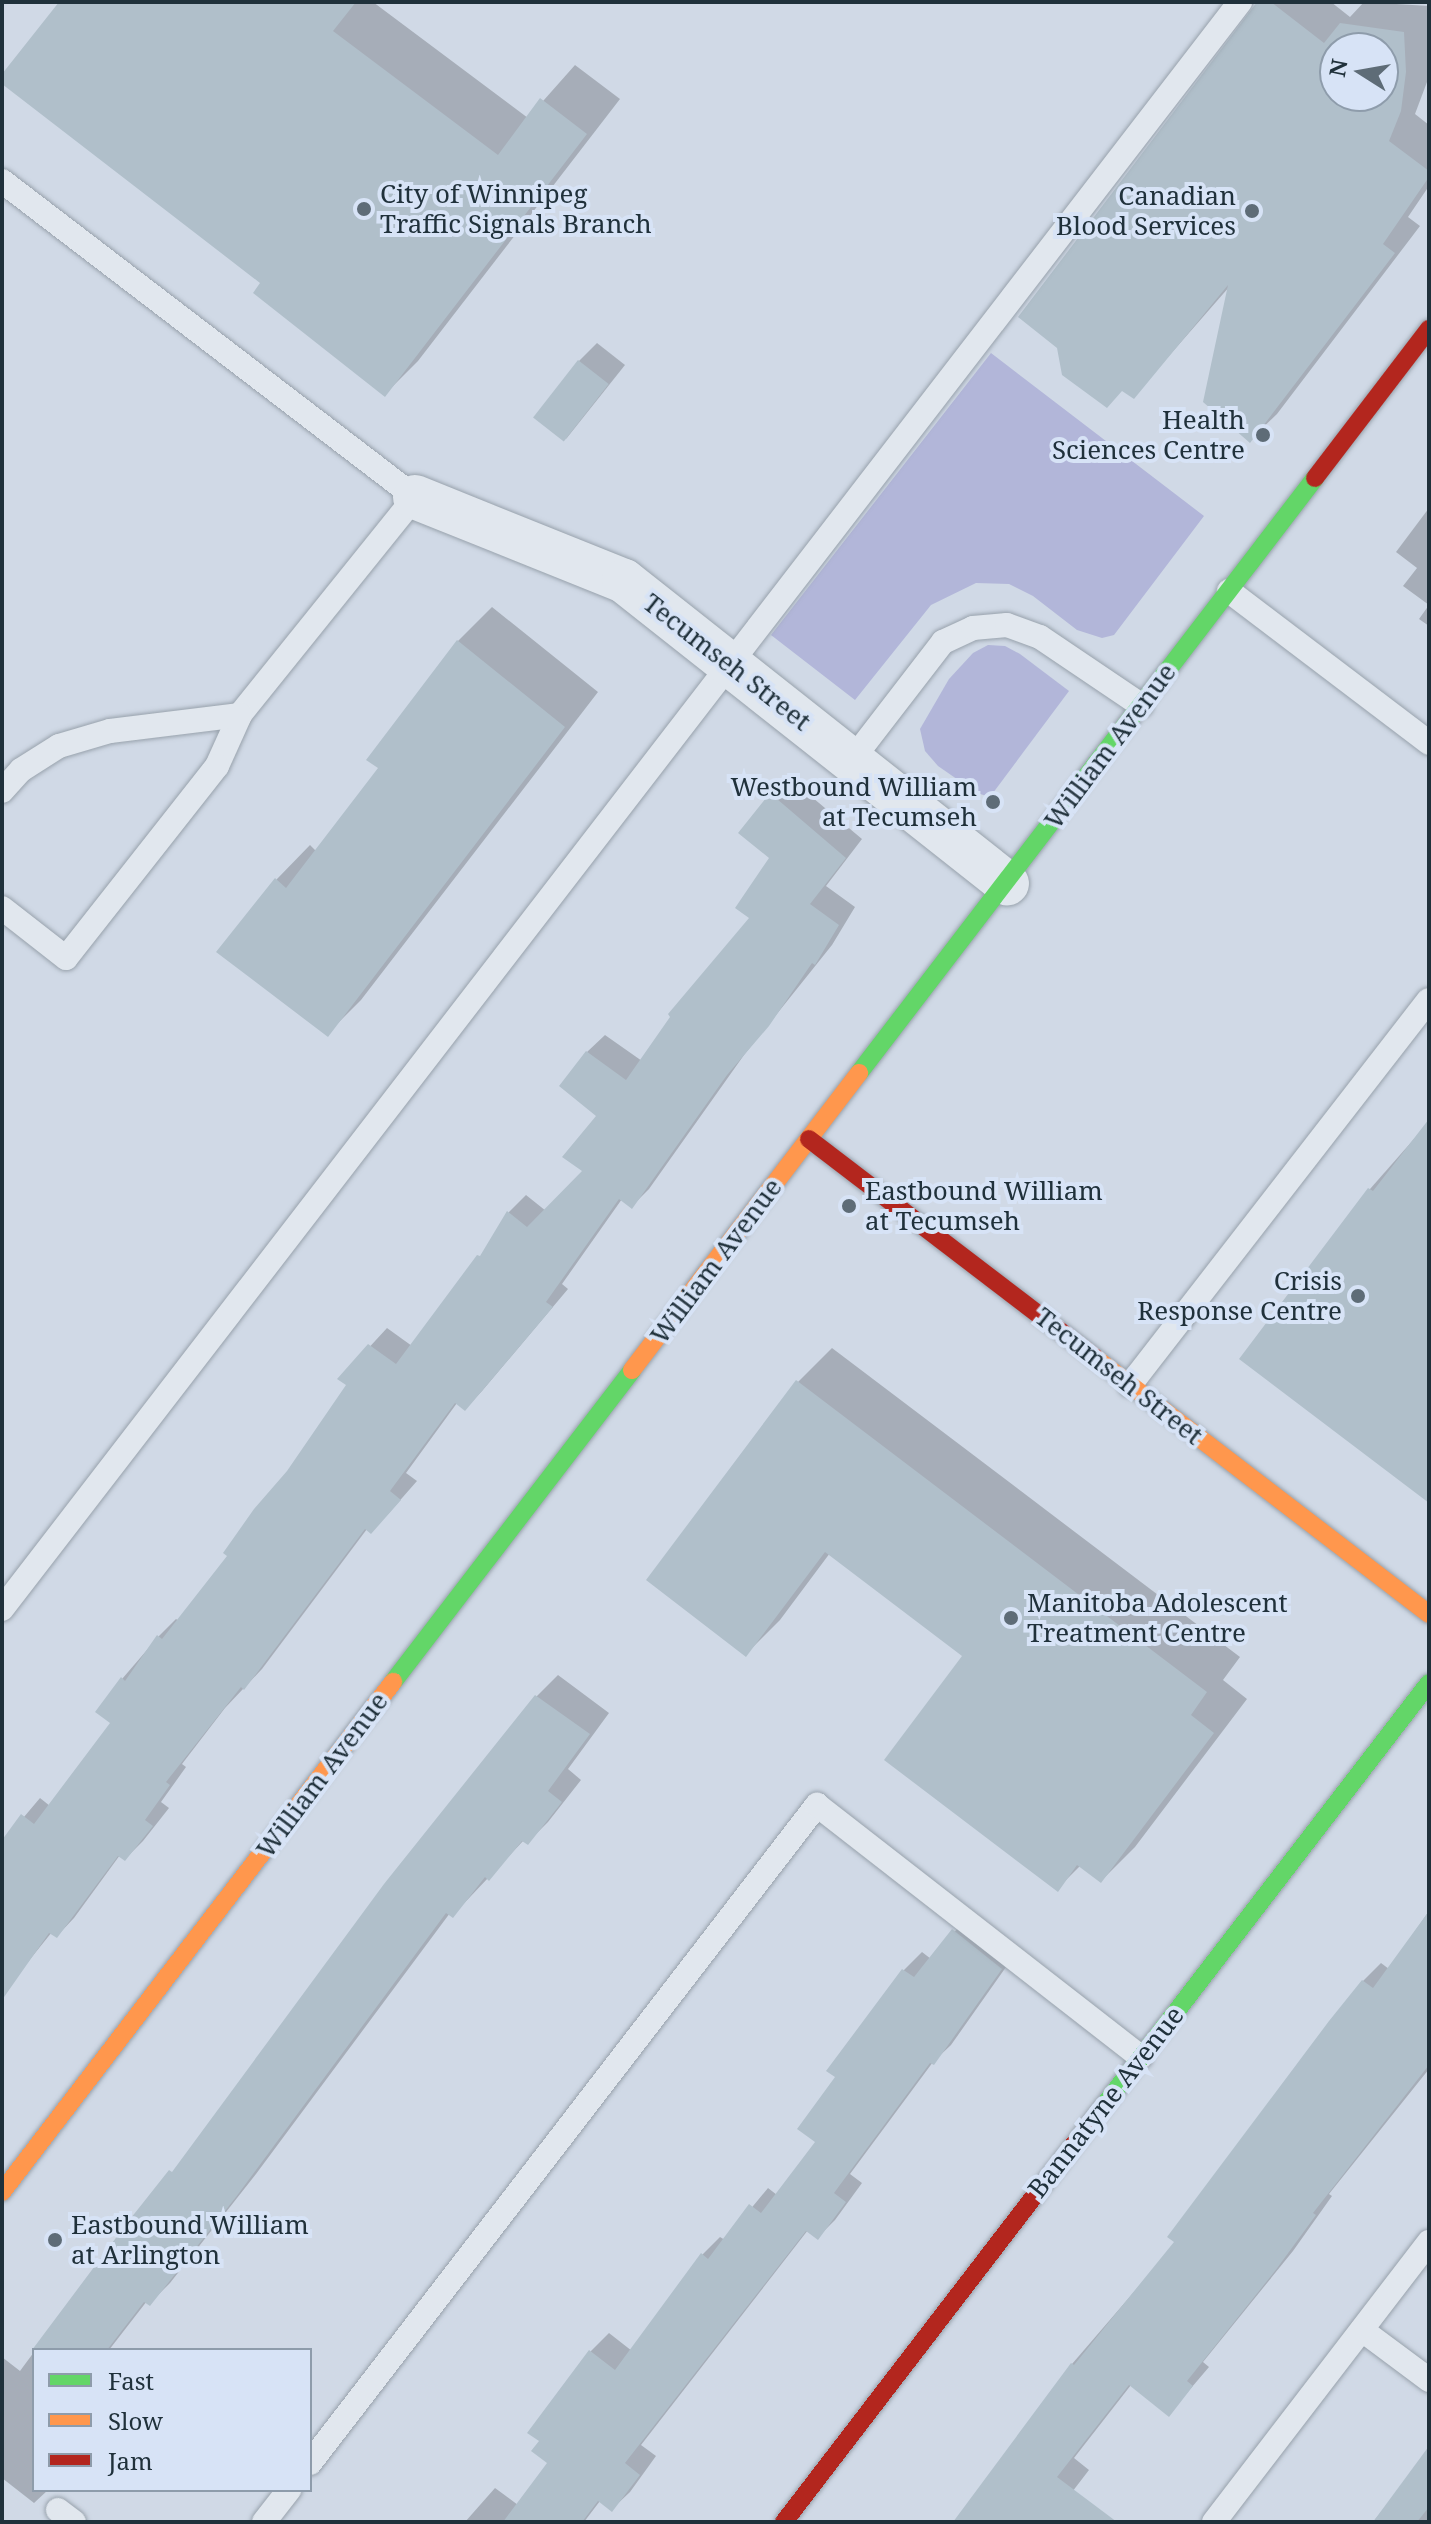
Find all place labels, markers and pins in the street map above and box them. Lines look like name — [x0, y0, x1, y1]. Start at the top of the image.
place label: City of Winnipeg Traffic Signals Branch — [380, 178, 652, 240]
place label: Canadian Blood Services — [1056, 180, 1236, 242]
marker: City of Winnipeg Traffic Signals Branch — [355, 200, 373, 218]
marker: Canadian Blood Services — [1243, 202, 1261, 220]
place label: Health Sciences Centre — [1052, 404, 1245, 466]
marker: Health Sciences Centre — [1252, 424, 1274, 446]
place label: Westbound William at Tecumseh — [730, 771, 977, 832]
marker: Westbound William at Tecumseh — [984, 793, 1002, 811]
place label: Eastbound William at Tecumseh — [865, 1175, 1103, 1236]
marker: Eastbound William at Tecumseh — [840, 1197, 858, 1215]
place label: Crisis Response Centre — [1137, 1265, 1342, 1326]
marker: Crisis Response Centre — [1349, 1287, 1367, 1305]
place label: Manitoba Adolescent Treatment Centre — [1027, 1587, 1288, 1648]
marker: Manitoba Adolescent Treatment Centre — [1002, 1609, 1020, 1627]
place label: Eastbound William at Arlington — [71, 2209, 309, 2270]
marker: Eastbound William at Arlington — [46, 2231, 64, 2249]

